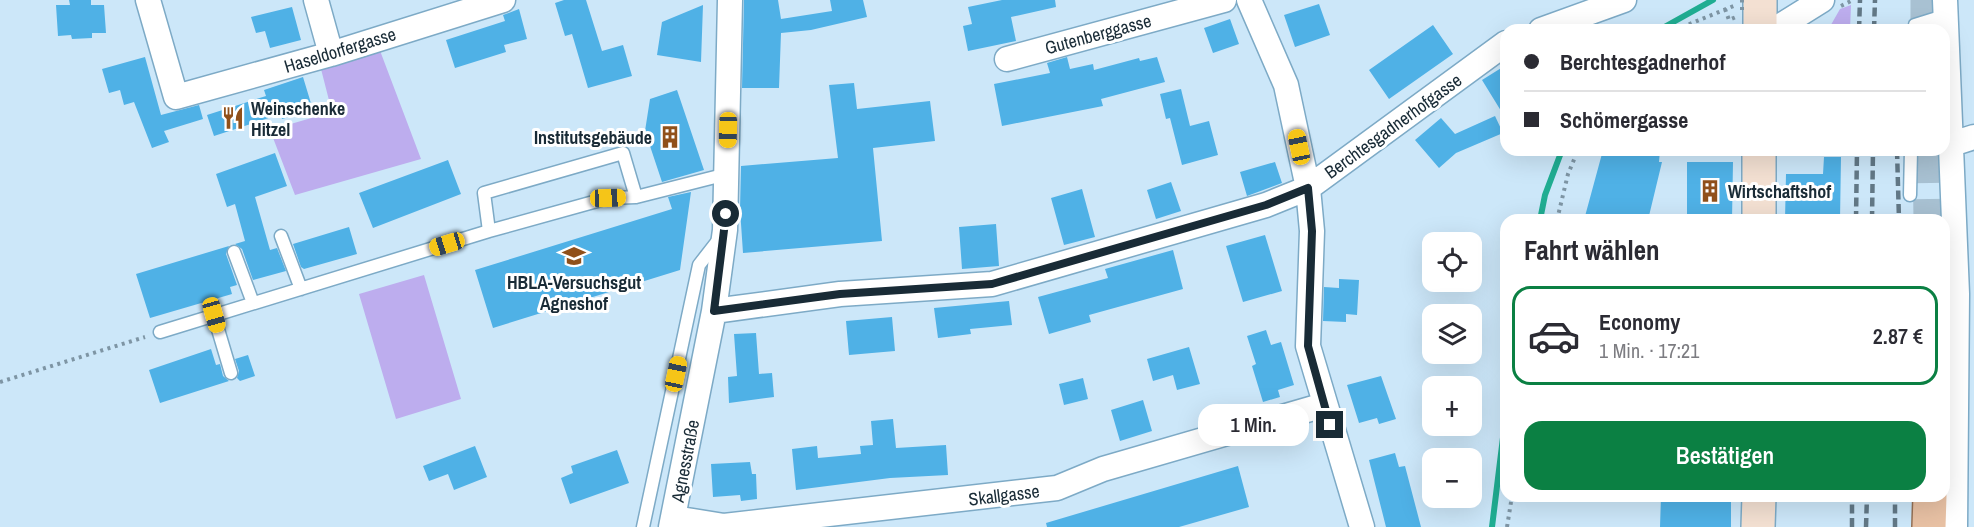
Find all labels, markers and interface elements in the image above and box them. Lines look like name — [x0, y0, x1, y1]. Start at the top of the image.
street label: Gutenberggasse — [1042, 8, 1154, 60]
street label: Haseldorfergasse — [281, 21, 399, 79]
text: Berchtesgadnerhof — [1560, 47, 1725, 77]
street label: Berchtesgadnerhofgasse — [1319, 68, 1467, 184]
place label: Weinschenke Hitzel — [251, 96, 345, 142]
restaurant icon: Weinschenke Hitzel — [220, 105, 246, 131]
text: Schömergasse — [1560, 105, 1688, 135]
car — [719, 112, 737, 148]
building icon: Institutsgebäude — [657, 124, 683, 150]
place label: Institutsgebäude — [534, 125, 652, 150]
car — [1286, 128, 1312, 166]
building icon: Wirtschaftshof — [1697, 178, 1723, 204]
place label: Wirtschaftshof — [1728, 179, 1831, 204]
car — [590, 188, 626, 208]
route start — [712, 200, 739, 227]
car — [427, 230, 467, 258]
map controls — [1422, 232, 1482, 508]
button: locate — [1422, 232, 1482, 292]
text: Fahrt wählen — [1524, 232, 1660, 268]
school or university icon: HBLA-Versuchsgut Agneshof — [561, 243, 587, 269]
place label: HBLA-Versuchsgut Agneshof — [507, 270, 641, 316]
car — [200, 295, 228, 335]
button: layers — [1422, 304, 1482, 364]
text: Economy — [1599, 307, 1680, 337]
icon: car — [1527, 309, 1581, 363]
text: 2.87 € — [1873, 321, 1923, 351]
text: 1 Min. · 17:21 — [1599, 337, 1699, 364]
car — [663, 355, 689, 393]
button: + — [1422, 376, 1482, 436]
callout: 1 Min. — [1198, 404, 1309, 446]
text: 1 Min. — [1230, 411, 1277, 438]
route end — [1316, 411, 1343, 438]
street label: Agnesstraße — [665, 418, 705, 505]
button: Bestätigen — [1524, 421, 1926, 490]
button: − — [1422, 448, 1482, 508]
street label: Skallgasse — [967, 478, 1041, 512]

